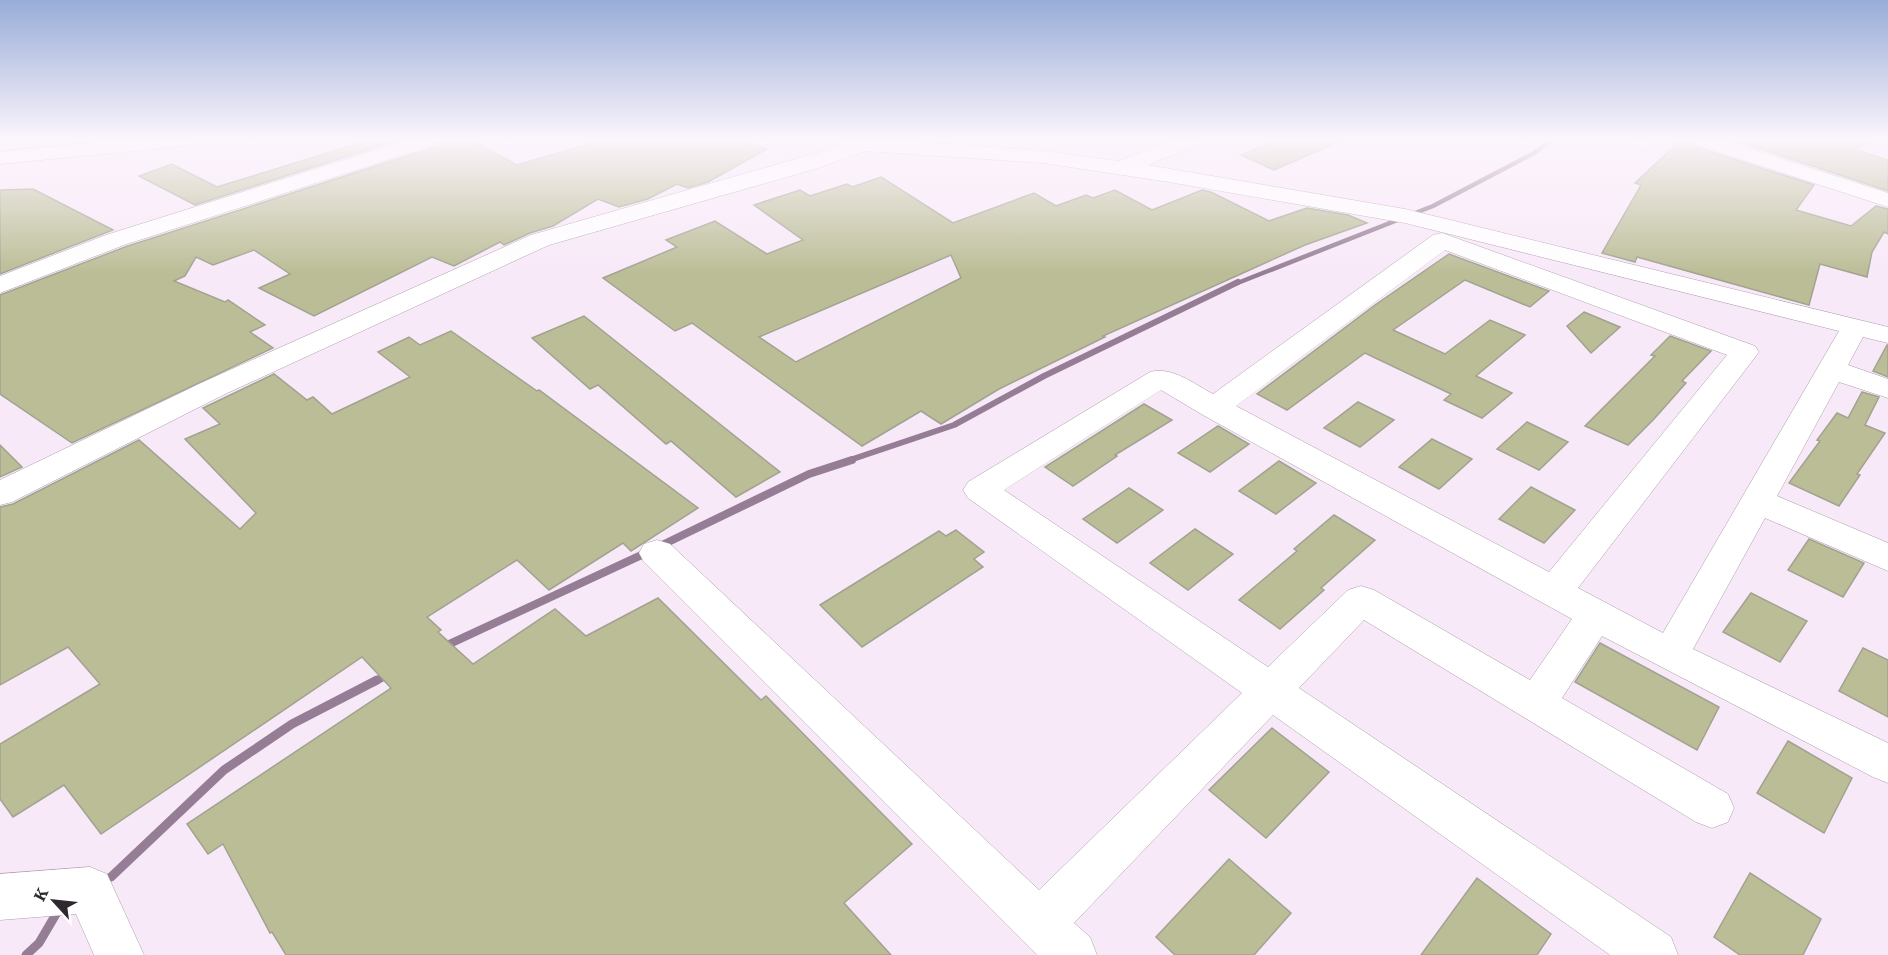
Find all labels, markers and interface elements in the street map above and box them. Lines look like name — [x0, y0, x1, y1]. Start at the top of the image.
north arrow — [24, 871, 84, 931]
text: K — [29, 884, 53, 904]

